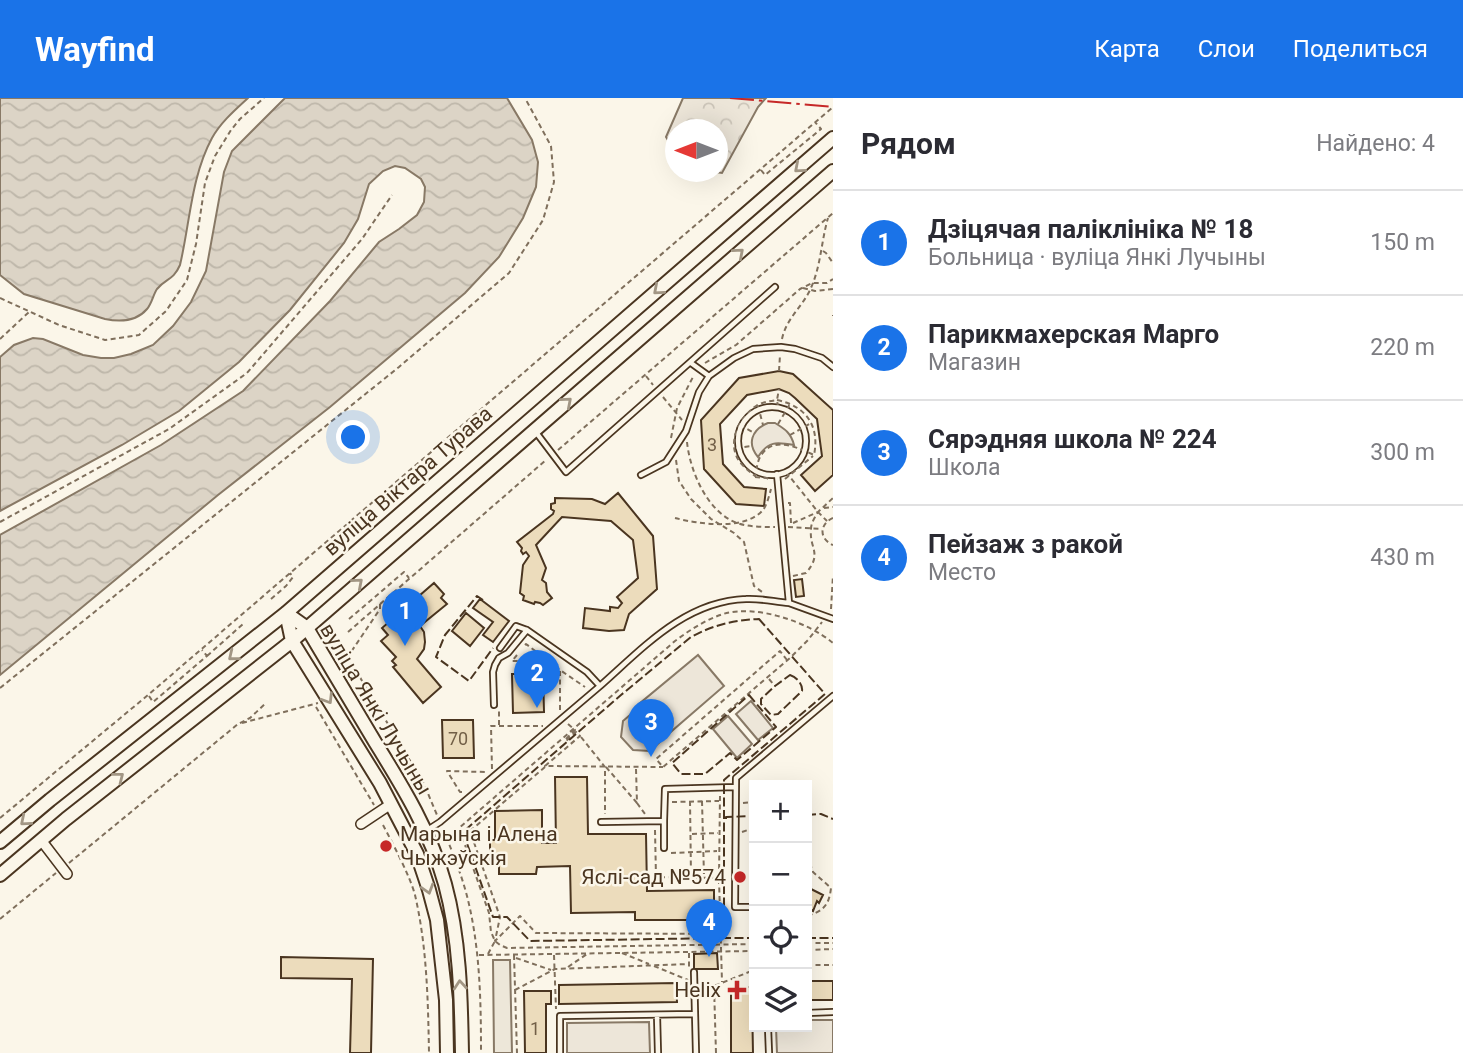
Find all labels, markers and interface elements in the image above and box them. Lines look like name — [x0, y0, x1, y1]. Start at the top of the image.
text: Wayfind — [35, 30, 155, 69]
text: Карта — [1094, 35, 1160, 63]
text: Слои — [1198, 35, 1255, 63]
text: Поделиться — [1293, 35, 1428, 63]
north arrow — [665, 119, 728, 182]
text: Рядом — [861, 126, 956, 161]
text: Найдено: 4 — [1316, 130, 1435, 157]
one-way arrow — [794, 160, 807, 172]
text: Дзіцячая паліклініка № 18 — [928, 214, 1253, 244]
text: 1 — [877, 229, 891, 256]
text: 150 m — [1370, 229, 1435, 256]
text: Больница · вуліца Янкі Лучыны — [928, 244, 1266, 271]
one-way arrow — [730, 249, 743, 261]
one-way arrow — [653, 282, 666, 294]
text: Парикмахерская Марго — [928, 319, 1219, 349]
text: 2 — [877, 334, 891, 361]
text: 220 m — [1370, 334, 1435, 361]
text: Магазин — [928, 349, 1021, 376]
one-way arrow — [558, 398, 571, 410]
street label: вуліца Віктара Турава — [319, 401, 497, 561]
your location — [336, 420, 370, 454]
text: Сярэдняя школа № 224 — [928, 424, 1217, 454]
house number: 3 — [707, 434, 717, 455]
text: 3 — [877, 439, 891, 466]
text: 300 m — [1370, 439, 1435, 466]
text: Школа — [928, 454, 1001, 481]
text: Пейзаж з ракой — [928, 529, 1123, 559]
text: 4 — [877, 544, 891, 571]
text: 430 m — [1370, 544, 1435, 571]
text: Место — [928, 559, 996, 586]
one-way arrow — [350, 579, 363, 591]
pin: 1 — [382, 588, 428, 646]
street label: вуліца Янкі Лучыны — [315, 619, 437, 799]
one-way arrow — [228, 647, 241, 660]
pin: 2 — [514, 650, 560, 708]
one-way arrow — [319, 691, 332, 704]
pin: 3 — [628, 699, 674, 757]
house number: 70 — [448, 728, 468, 749]
one-way arrow — [111, 773, 124, 785]
map controls — [749, 780, 812, 1032]
button: + — [749, 780, 812, 843]
one-way arrow — [20, 813, 33, 825]
place label: Марына і Алена Чыжэўскія — [400, 822, 558, 870]
marker: Марына і Алена Чыжэўскія — [378, 838, 394, 854]
button: − — [749, 843, 812, 906]
place label: Яслі-сад №574 — [581, 865, 726, 889]
marker: Яслі-сад №574 — [732, 869, 748, 885]
one-way arrow — [420, 882, 435, 894]
pin: 4 — [686, 899, 732, 957]
button: locate — [749, 906, 812, 969]
button: layers — [749, 969, 812, 1032]
place label: Helix — [674, 978, 721, 1002]
one-way arrow — [453, 979, 468, 990]
marker: Helix — [727, 980, 747, 1000]
house number: 1 — [530, 1018, 540, 1039]

